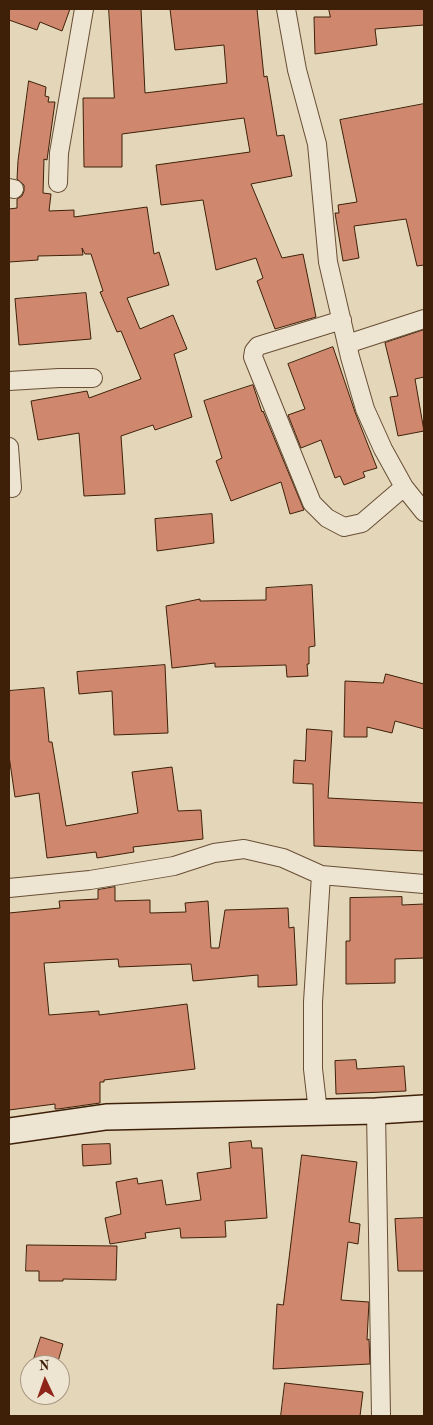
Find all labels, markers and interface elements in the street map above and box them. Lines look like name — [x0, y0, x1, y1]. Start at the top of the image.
north arrow — [20, 1355, 70, 1405]
text: N — [39, 1359, 50, 1373]

